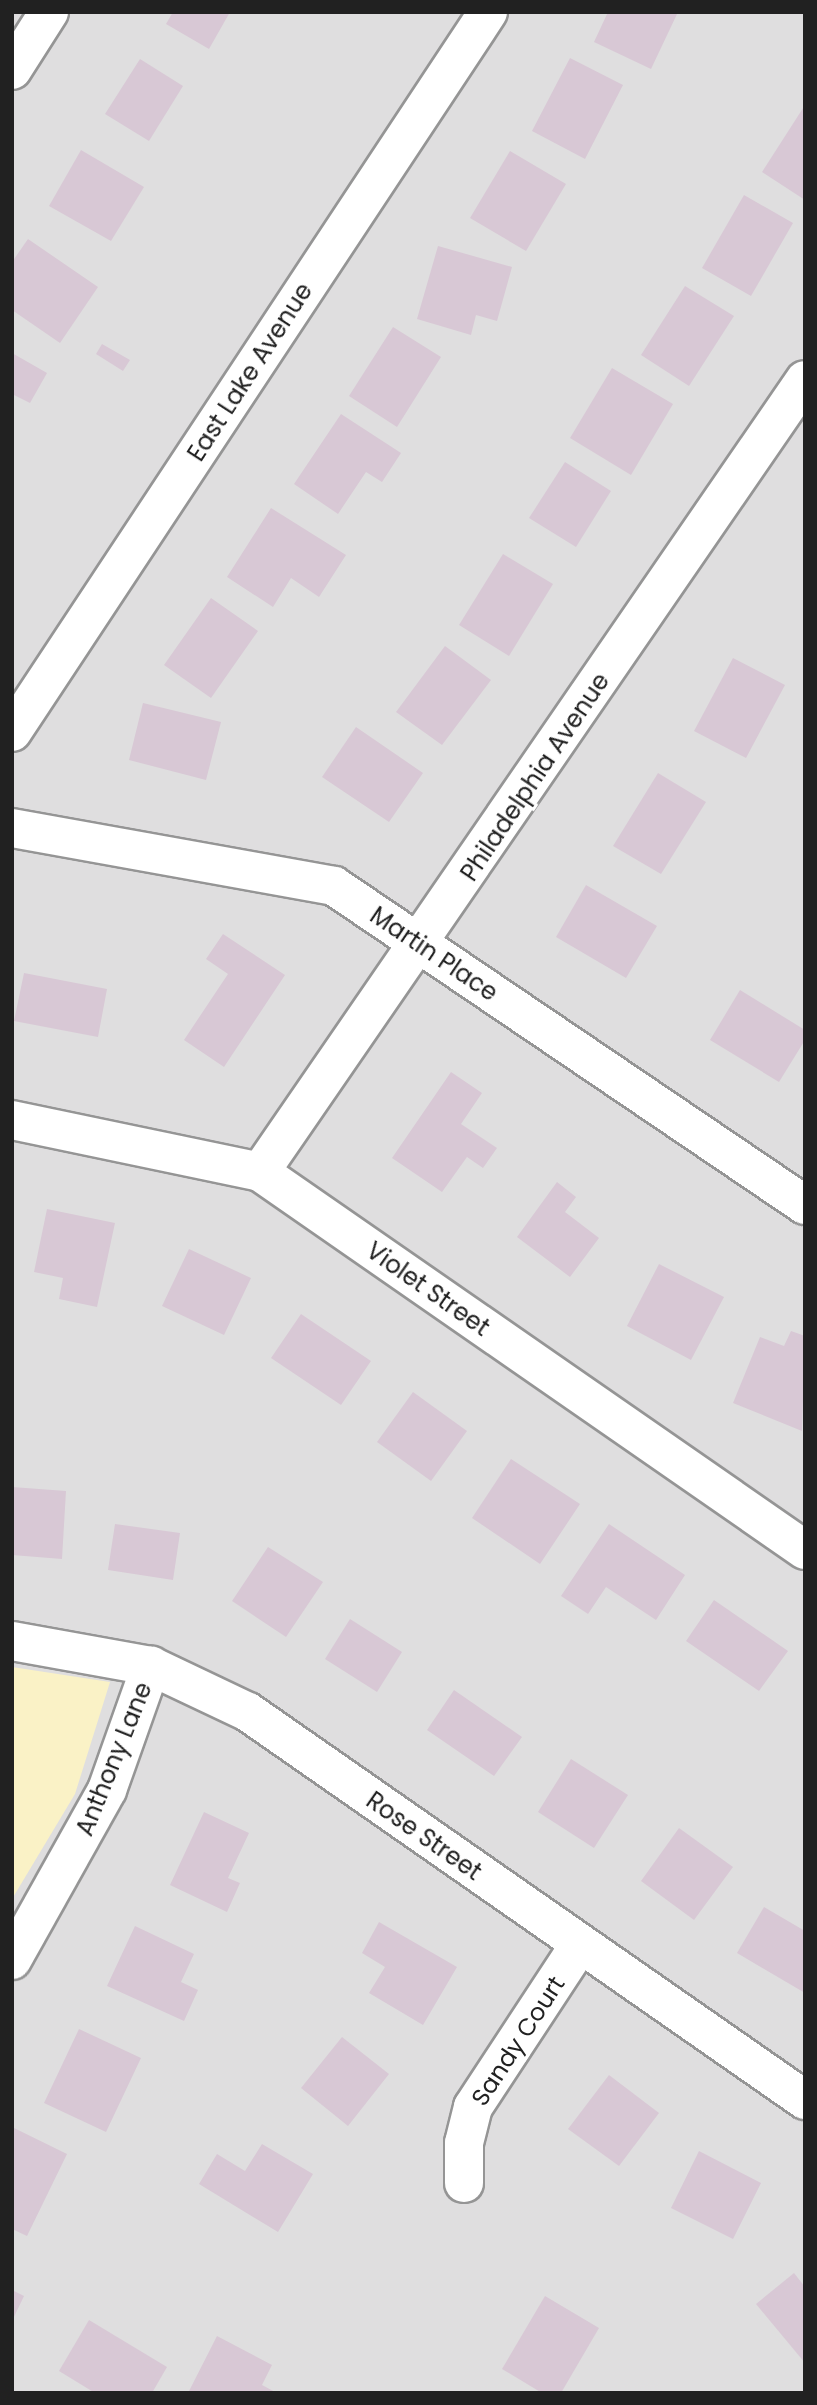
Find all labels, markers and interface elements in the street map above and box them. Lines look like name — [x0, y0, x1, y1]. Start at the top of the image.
street label: East Lake Avenue — [182, 278, 318, 466]
street label: Philadelphia Avenue — [455, 668, 615, 886]
street label: Martin Place — [365, 901, 503, 1007]
street label: Violet Street — [361, 1236, 495, 1342]
street label: Anthony Lane — [70, 1678, 158, 1840]
street label: Rose Street — [361, 1786, 487, 1886]
street label: Sandy Court — [465, 1971, 571, 2111]

